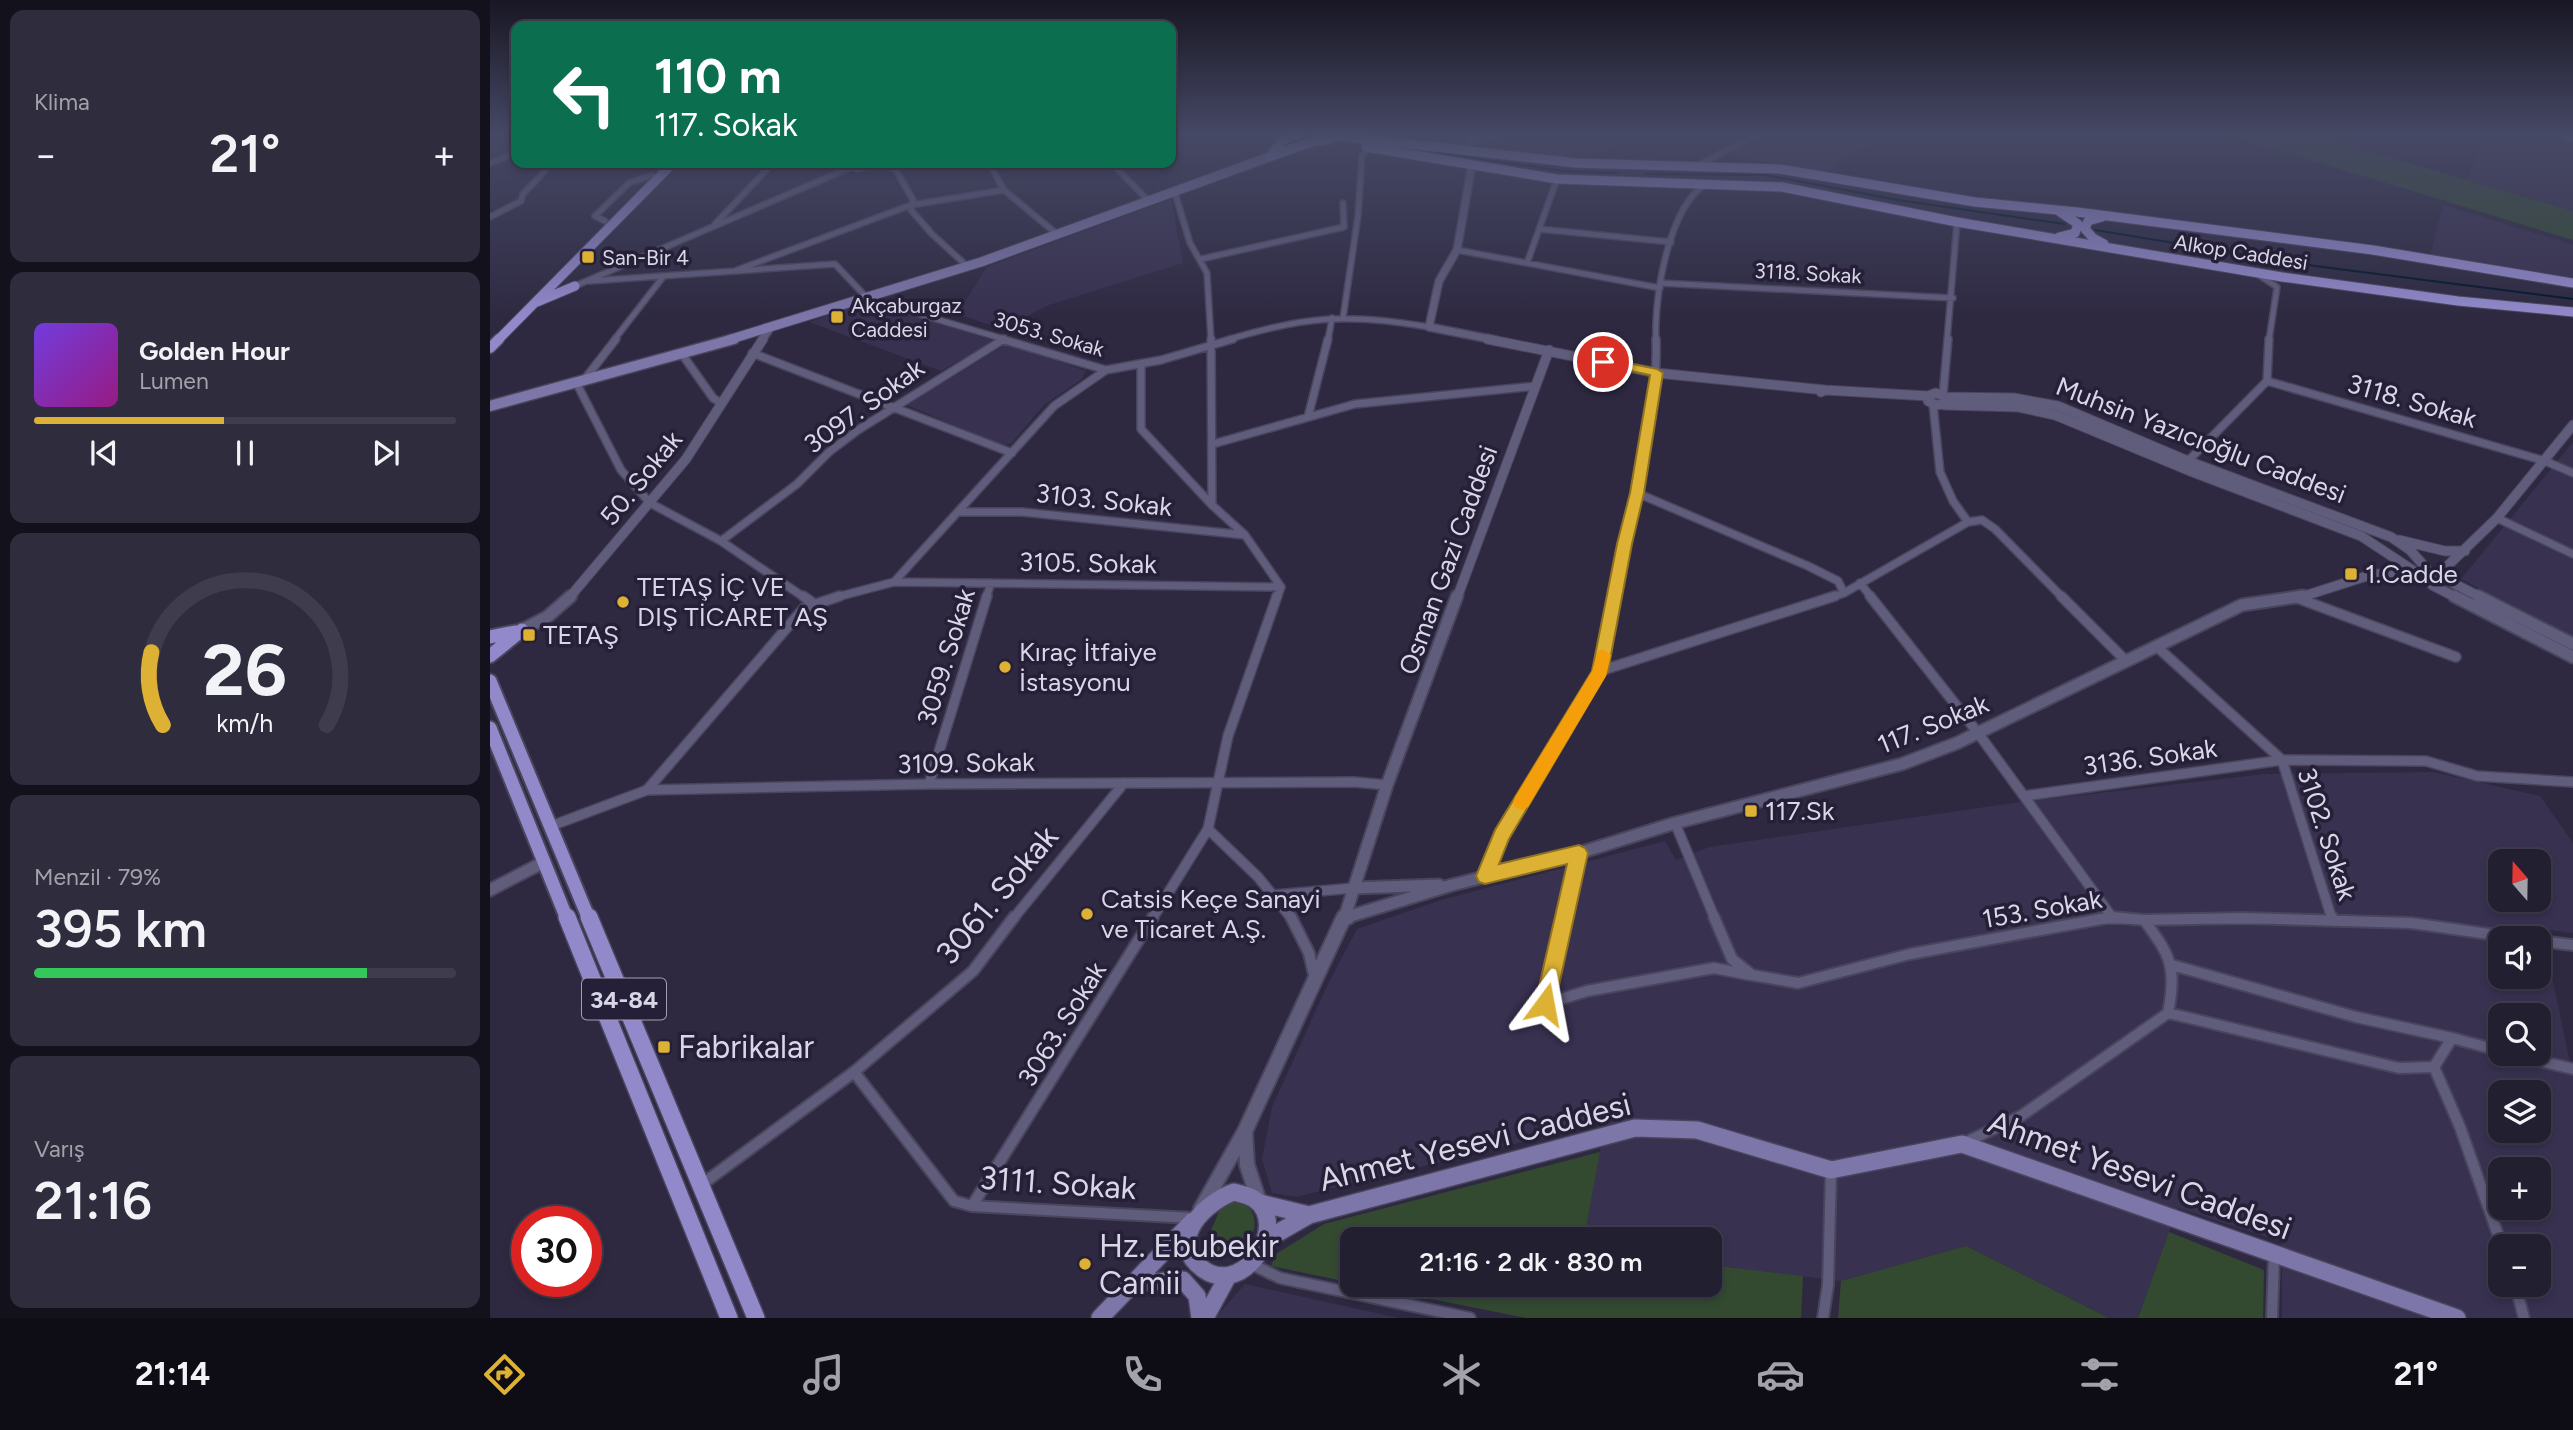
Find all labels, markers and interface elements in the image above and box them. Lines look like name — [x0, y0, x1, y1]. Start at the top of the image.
text: 110 m — [654, 46, 782, 105]
icon: left — [539, 49, 630, 140]
text: Klima — [34, 88, 90, 116]
text: 117. Sokak — [654, 106, 797, 144]
text: 21° — [210, 123, 280, 185]
text: − — [34, 132, 58, 178]
text: + — [432, 132, 456, 178]
street label: Alkop Caddesi — [2172, 229, 2310, 275]
place label: San-Bir 4 — [602, 245, 689, 270]
marker: San-Bir 4 — [580, 249, 596, 265]
street label: 3118. Sokak — [1754, 258, 1863, 288]
place label: Akçaburgaz Caddesi — [851, 293, 962, 342]
street label: 3053. Sokak — [991, 306, 1108, 362]
marker: Akçaburgaz Caddesi — [829, 309, 845, 325]
pin — [1573, 332, 1633, 392]
text: Golden Hour — [139, 335, 290, 367]
icon: arrive — [1584, 343, 1622, 381]
street label: 3097. Sokak — [798, 352, 931, 460]
text: Lumen — [139, 367, 209, 395]
street label: 3118. Sokak — [2344, 367, 2481, 435]
street label: Muhsin Yazıcıoğlu Caddesi — [2051, 370, 2351, 510]
street label: 50. Sokak — [593, 424, 689, 532]
icon: previous — [85, 434, 123, 472]
icon: pause — [226, 434, 264, 472]
icon: next — [367, 434, 405, 472]
street label: Osman Gazi Caddesi — [1392, 441, 1504, 679]
street label: 3103. Sokak — [1034, 477, 1174, 523]
street label: 3105. Sokak — [1019, 546, 1157, 580]
place label: 1.Cadde — [2365, 558, 2458, 590]
marker: 1.Cadde — [2343, 566, 2359, 582]
place label: TETAŞ İÇ VE DIŞ TİCARET AŞ — [637, 571, 828, 633]
street label: 3059. Sokak — [910, 584, 982, 729]
marker: TETAŞ İÇ VE DIŞ TİCARET AŞ — [615, 594, 631, 610]
place label: TETAŞ — [543, 619, 619, 651]
text: 26 — [203, 626, 287, 713]
marker: TETAŞ — [521, 627, 537, 643]
place label: Kıraç İtfaiye İstasyonu — [1019, 636, 1157, 698]
marker: Kıraç İtfaiye İstasyonu — [997, 659, 1013, 675]
street label: 117. Sokak — [1873, 687, 1993, 761]
text: km/h — [216, 708, 274, 738]
street label: 3136. Sokak — [2081, 732, 2219, 782]
street label: 3109. Sokak — [897, 746, 1035, 780]
street label: 3102. Sokak — [2291, 764, 2364, 905]
place label: 117.Sk — [1765, 795, 1835, 827]
marker: 117.Sk — [1743, 803, 1759, 819]
street label: 3061. Sokak — [928, 818, 1066, 972]
north arrow — [2488, 849, 2552, 912]
map controls — [2488, 849, 2551, 1297]
text: Menzil · 79% — [34, 863, 161, 891]
place label: Catsis Keçe Sanayi ve Ticaret A.Ş. — [1101, 883, 1321, 945]
street label: 153. Sokak — [1980, 883, 2105, 935]
text: 395 km — [34, 898, 207, 960]
marker: Catsis Keçe Sanayi ve Ticaret A.Ş. — [1079, 906, 1095, 922]
button: sound — [2488, 926, 2551, 989]
street label: 3063. Sokak — [1011, 956, 1113, 1092]
position arrow — [1508, 967, 1582, 1041]
road number: 34-84 — [582, 979, 666, 1020]
button: search — [2488, 1003, 2551, 1066]
place label: Fabrikalar — [678, 1028, 814, 1066]
marker: Fabrikalar — [656, 1039, 672, 1055]
button: layers — [2488, 1080, 2551, 1143]
street label: Ahmet Yesevi Caddesi — [1315, 1085, 1635, 1199]
street label: Ahmet Yesevi Caddesi — [1983, 1102, 2297, 1248]
text: Varış — [34, 1135, 85, 1163]
button: + — [2488, 1157, 2551, 1220]
street label: 3111. Sokak — [978, 1159, 1138, 1207]
text: 21:16 — [34, 1170, 152, 1232]
speed limit sign: 30 — [511, 1206, 602, 1297]
place label: Hz. Ebubekir Camii — [1099, 1227, 1279, 1302]
button: − — [2488, 1234, 2551, 1297]
text: 21:16 · 2 dk · 830 m — [1419, 1246, 1643, 1278]
marker: Hz. Ebubekir Camii — [1077, 1256, 1093, 1272]
icon: directions — [480, 1350, 529, 1399]
icon: music — [799, 1350, 848, 1399]
icon: phone — [1118, 1350, 1167, 1399]
icon: climate — [1437, 1350, 1486, 1399]
icon: car — [1756, 1350, 1805, 1399]
icon: filters — [2075, 1350, 2124, 1399]
text: 21:14 — [135, 1355, 210, 1393]
text: 21° — [2394, 1355, 2438, 1393]

